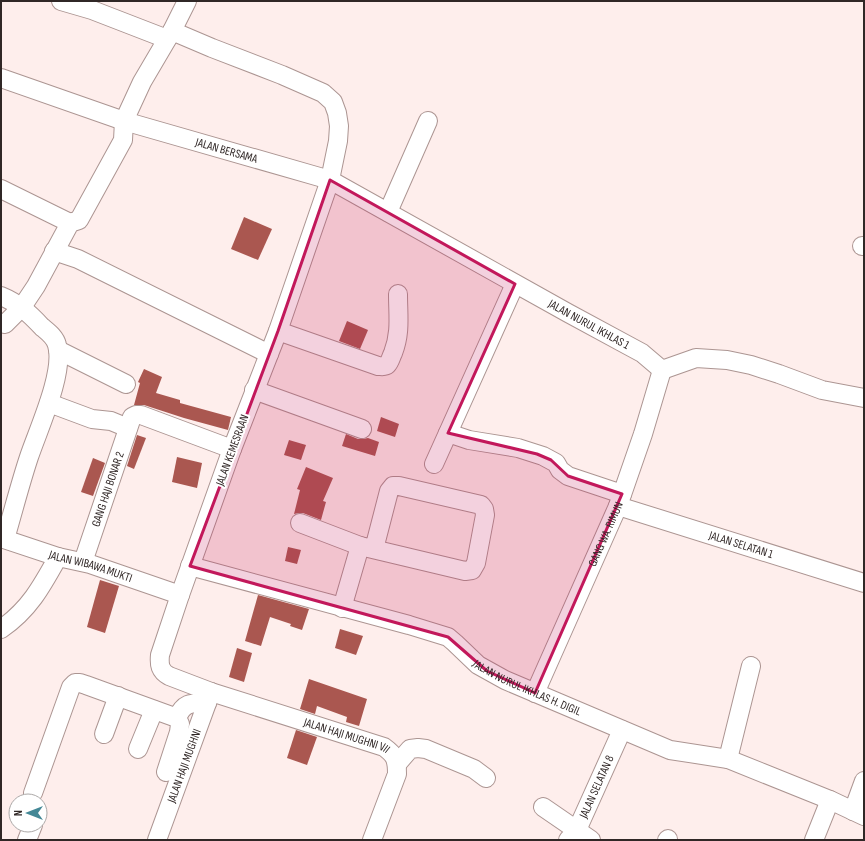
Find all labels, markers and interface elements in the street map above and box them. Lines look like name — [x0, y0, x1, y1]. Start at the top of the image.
street label: JALAN BERSAMA — [193, 135, 260, 167]
street label: JALAN NURUL IKHLAS 1 — [545, 296, 633, 353]
street label: JALAN KEMESRAAN — [212, 412, 252, 489]
street label: GANG HAJI BONAR 2 — [88, 450, 128, 529]
street label: GANG WA. RIMUN — [585, 500, 627, 569]
street label: JALAN SELATAN 1 — [706, 528, 776, 562]
street label: JALAN WIBAWA MUKTI — [46, 547, 134, 586]
street label: JALAN NURUL IKHLAS H. DIGIL — [469, 656, 584, 720]
street label: JALAN HAJI MUGHNI VII — [301, 715, 393, 757]
street label: JALAN HAJI MUGHNI — [164, 727, 205, 806]
street label: JALAN SELATAN 8 — [576, 753, 618, 822]
north arrow — [8, 793, 48, 833]
text: N — [12, 810, 25, 816]

